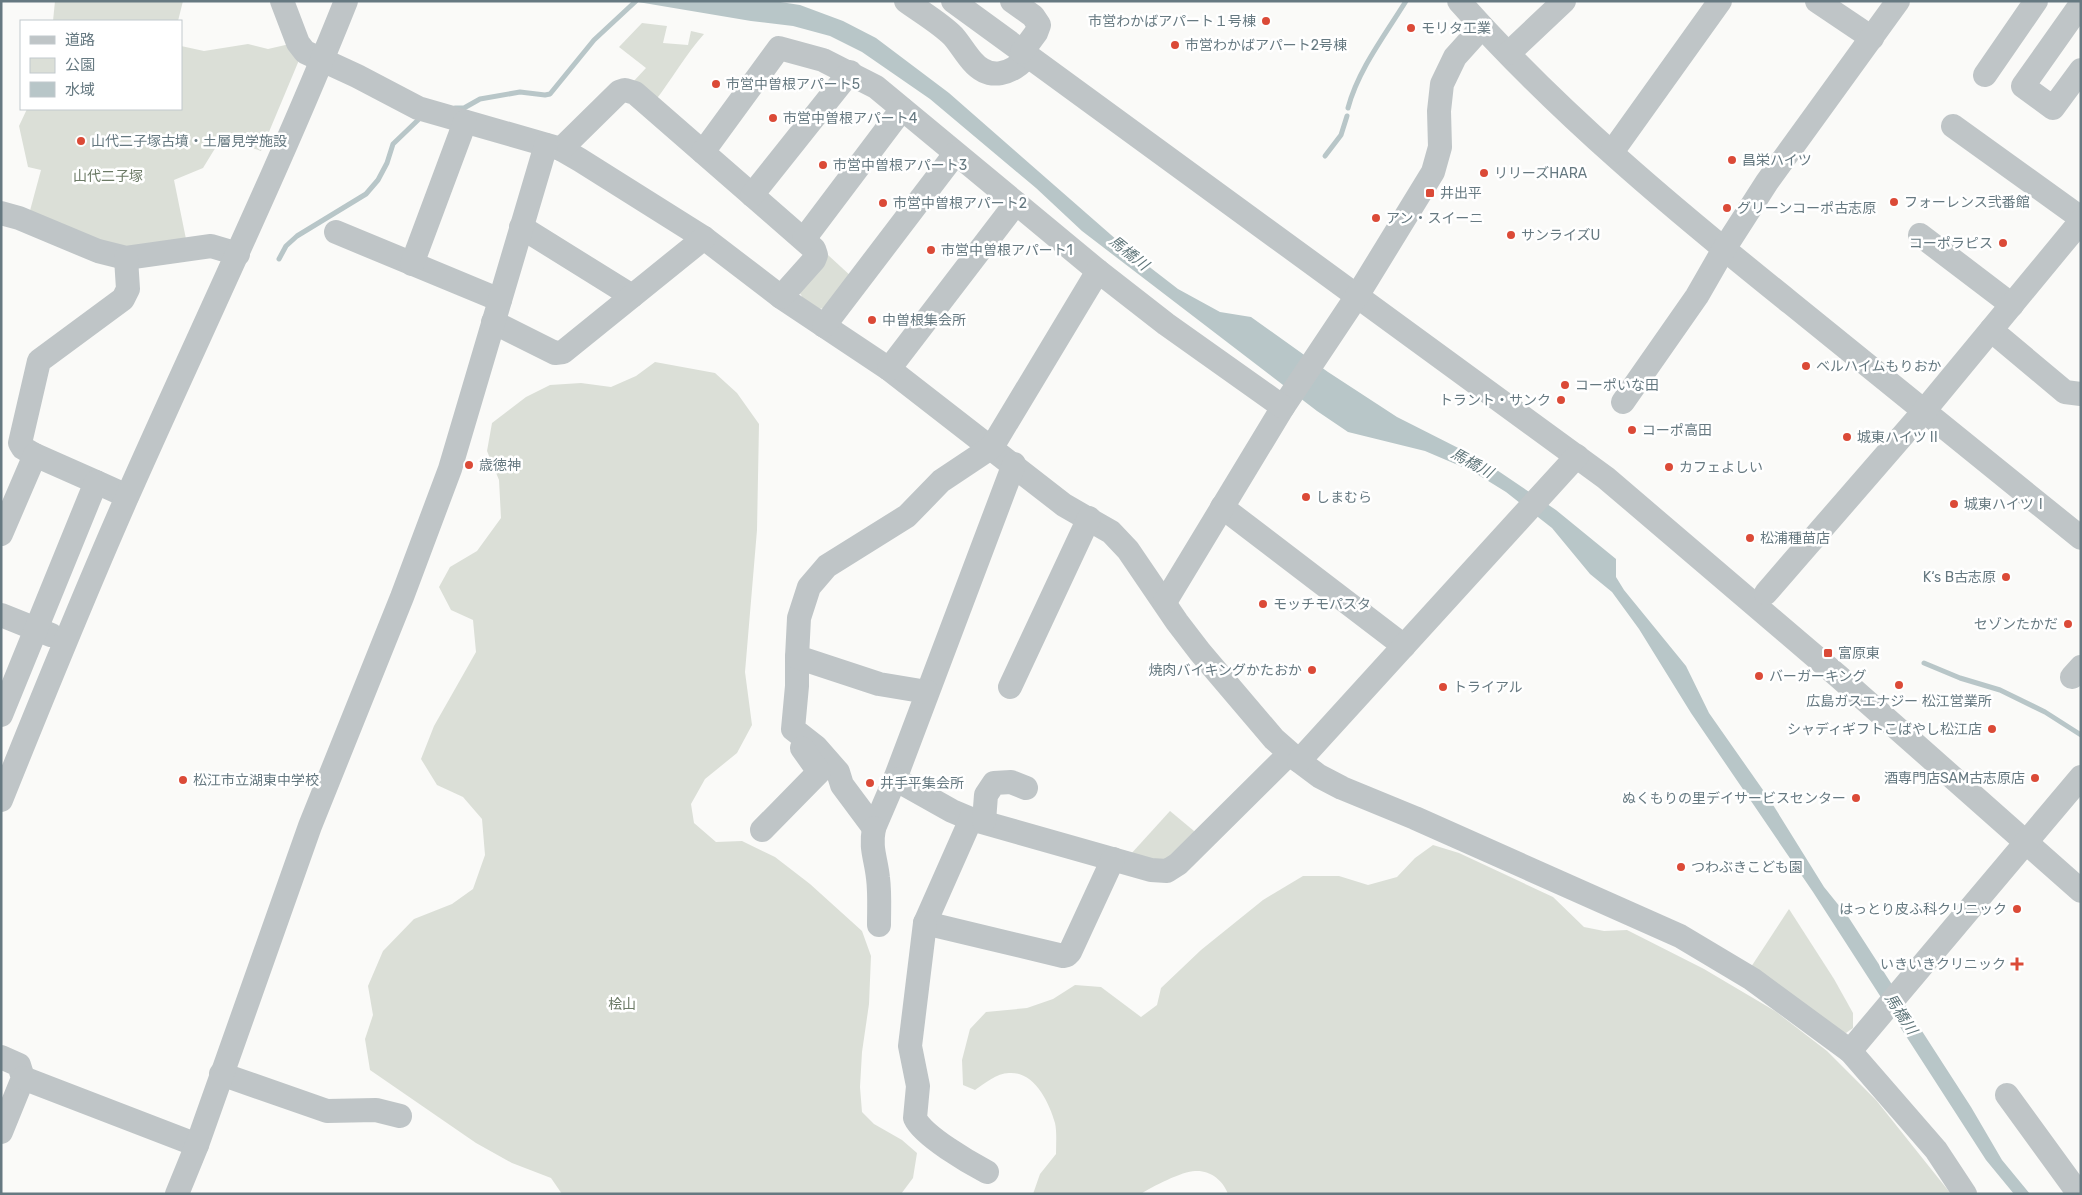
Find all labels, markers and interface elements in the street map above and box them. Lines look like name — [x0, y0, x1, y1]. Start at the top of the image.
place label: 市営わかばアパート１号棟 — [1088, 13, 1256, 30]
marker: 市営わかばアパート１号棟 — [1260, 15, 1272, 27]
legend — [20, 20, 182, 110]
place label: モリタ工業 — [1421, 20, 1491, 37]
marker: モリタ工業 — [1405, 22, 1417, 34]
text: 道路 — [65, 31, 95, 49]
place label: 市営わかばアパート2号棟 — [1185, 37, 1347, 54]
marker: 市営わかばアパート2号棟 — [1169, 39, 1181, 51]
text: 公園 — [65, 56, 95, 74]
place label: 市営中曽根アパート5 — [726, 76, 860, 93]
marker: 市営中曽根アパート5 — [710, 78, 722, 90]
text: 水域 — [65, 81, 95, 99]
place label: 市営中曽根アパート4 — [783, 110, 918, 127]
marker: 市営中曽根アパート4 — [767, 112, 779, 124]
place label: 山代二子塚古墳・土層見学施設 — [91, 133, 287, 150]
marker: 山代二子塚古墳・土層見学施設 — [75, 135, 87, 147]
place label: 昌栄ハイツ — [1742, 152, 1812, 169]
marker: 昌栄ハイツ — [1726, 154, 1738, 166]
place label: 市営中曽根アパート3 — [833, 157, 967, 174]
marker: 市営中曽根アパート3 — [817, 159, 829, 171]
place label: リリーズHARA — [1494, 165, 1588, 182]
marker: リリーズHARA — [1478, 167, 1490, 179]
park label: 山代二子塚 — [73, 168, 143, 185]
place label: 井出平 — [1440, 185, 1482, 202]
marker: 井出平 — [1424, 187, 1436, 199]
place label: フォーレンス弐番館 — [1904, 194, 2030, 211]
place label: 市営中曽根アパート2 — [893, 195, 1027, 212]
marker: フォーレンス弐番館 — [1888, 196, 1900, 208]
marker: 市営中曽根アパート2 — [877, 197, 889, 209]
place label: グリーンコーポ古志原 — [1737, 200, 1876, 217]
marker: グリーンコーポ古志原 — [1721, 202, 1733, 214]
place label: アン・スイーニ — [1386, 210, 1483, 227]
marker: アン・スイーニ — [1370, 212, 1382, 224]
place label: サンライズU — [1521, 227, 1600, 244]
marker: サンライズU — [1505, 229, 1517, 241]
water label: 馬橋川 — [1106, 232, 1154, 275]
place label: コーポラピス — [1909, 235, 1993, 252]
marker: コーポラピス — [1997, 237, 2009, 249]
place label: 市営中曽根アパート1 — [941, 242, 1073, 259]
marker: 市営中曽根アパート1 — [925, 244, 937, 256]
place label: 中曽根集会所 — [882, 312, 966, 329]
marker: 中曽根集会所 — [866, 314, 878, 326]
place label: ベルハイムもりおか — [1816, 358, 1941, 375]
marker: ベルハイムもりおか — [1800, 360, 1812, 372]
place label: コーポいな田 — [1575, 377, 1659, 394]
marker: コーポいな田 — [1559, 379, 1571, 391]
place label: トラント・サンク — [1439, 392, 1551, 409]
marker: トラント・サンク — [1555, 394, 1567, 406]
place label: コーポ高田 — [1642, 422, 1712, 439]
marker: コーポ高田 — [1626, 424, 1638, 436]
place label: 城東ハイツⅡ — [1857, 429, 1941, 446]
marker: 城東ハイツⅡ — [1841, 431, 1853, 443]
water label: 馬橋川 — [1448, 444, 1498, 483]
place label: 歳徳神 — [479, 457, 521, 474]
marker: 歳徳神 — [463, 459, 475, 471]
place label: カフェよしい — [1679, 459, 1763, 476]
marker: カフェよしい — [1663, 461, 1675, 473]
place label: しまむら — [1316, 489, 1372, 506]
marker: しまむら — [1300, 491, 1312, 503]
place label: 城東ハイツⅠ — [1964, 496, 2048, 513]
marker: 城東ハイツⅠ — [1948, 498, 1960, 510]
place label: 松浦種苗店 — [1760, 530, 1830, 547]
marker: 松浦種苗店 — [1744, 532, 1756, 544]
place label: K‘s B古志原 — [1923, 569, 1996, 586]
marker: K‘s B古志原 — [2000, 571, 2012, 583]
place label: モッチモパスタ — [1273, 596, 1371, 613]
marker: モッチモパスタ — [1257, 598, 1269, 610]
place label: セゾンたかだ — [1974, 616, 2058, 633]
marker: セゾンたかだ — [2062, 618, 2074, 630]
place label: 富原東 — [1838, 645, 1880, 662]
marker: 富原東 — [1822, 647, 1834, 659]
place label: 焼肉バイキングかたおか — [1148, 662, 1302, 679]
marker: 焼肉バイキングかたおか — [1306, 664, 1318, 676]
place label: バーガーキング — [1769, 668, 1867, 685]
marker: バーガーキング — [1753, 670, 1765, 682]
place label: トライアル — [1453, 679, 1523, 696]
marker: 広島ガスエナジー 松江営業所 — [1893, 679, 1905, 691]
marker: トライアル — [1437, 681, 1449, 693]
place label: 広島ガスエナジー 松江営業所 — [1806, 693, 1992, 710]
place label: シャディギフトこばやし松江店 — [1787, 721, 1982, 738]
marker: シャディギフトこばやし松江店 — [1986, 723, 1998, 735]
place label: 酒専門店SAM古志原店 — [1884, 770, 2025, 787]
place label: 松江市立湖東中学校 — [193, 772, 319, 789]
marker: 酒専門店SAM古志原店 — [2029, 772, 2041, 784]
marker: 松江市立湖東中学校 — [177, 774, 189, 786]
place label: 井手平集会所 — [880, 775, 964, 792]
marker: 井手平集会所 — [864, 777, 876, 789]
place label: ぬくもりの里デイサービスセンター — [1622, 790, 1846, 807]
marker: ぬくもりの里デイサービスセンター — [1850, 792, 1862, 804]
place label: つわぶきこども園 — [1691, 859, 1803, 876]
marker: つわぶきこども園 — [1675, 861, 1687, 873]
place label: はっとり皮ふ科クリニック — [1839, 901, 2007, 918]
marker: はっとり皮ふ科クリニック — [2011, 903, 2023, 915]
place label: いきいきクリニック — [1880, 956, 2006, 973]
marker: いきいきクリニック — [2010, 957, 2024, 971]
water label: 馬橋川 — [1881, 990, 1922, 1039]
park label: 桧山 — [608, 996, 636, 1013]

